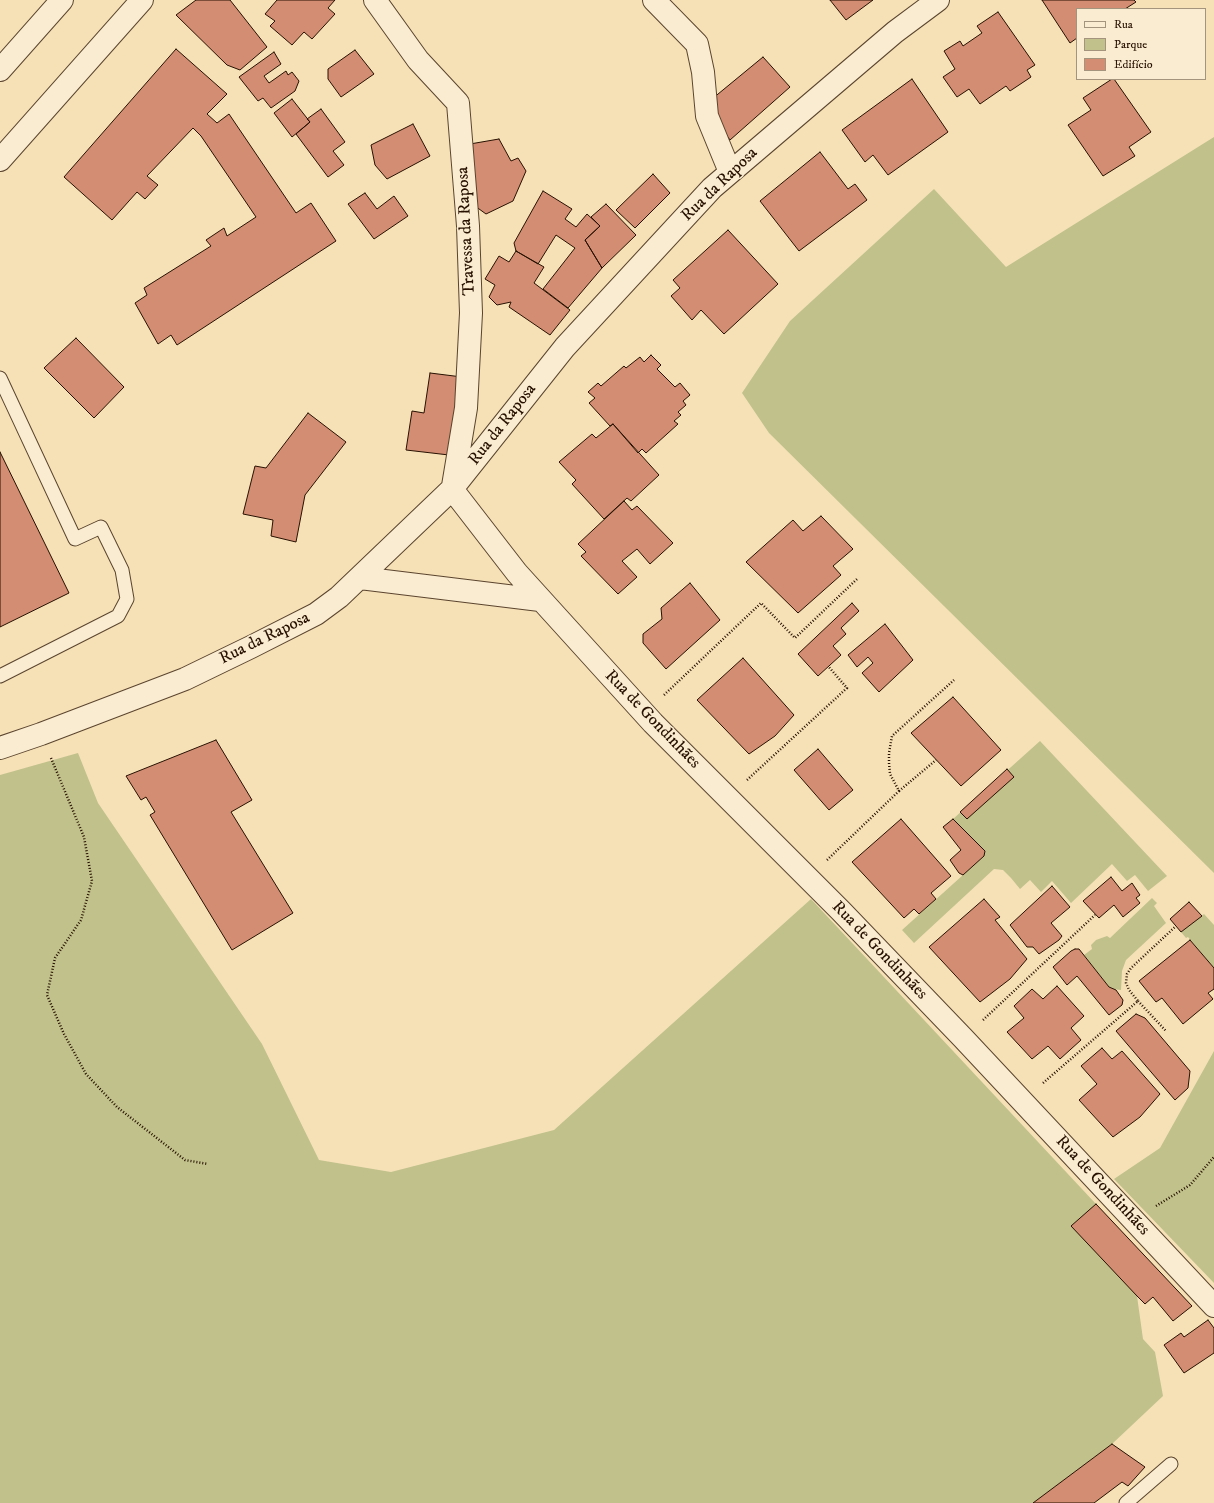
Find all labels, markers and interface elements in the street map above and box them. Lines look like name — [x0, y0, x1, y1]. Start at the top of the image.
legend — [1076, 8, 1206, 80]
text: Rua — [1114, 17, 1133, 32]
text: Parque — [1114, 37, 1147, 52]
text: Edifício — [1114, 57, 1153, 72]
street label: Rua da Raposa — [678, 144, 762, 226]
street label: Travessa da Raposa — [453, 166, 481, 296]
street label: Rua da Raposa — [465, 380, 541, 470]
street label: Rua da Raposa — [217, 608, 313, 670]
street label: Rua de Gondinhães — [600, 666, 704, 774]
street label: Rua de Gondinhães — [827, 897, 931, 1005]
street label: Rua de Gondinhães — [1051, 1132, 1153, 1240]

